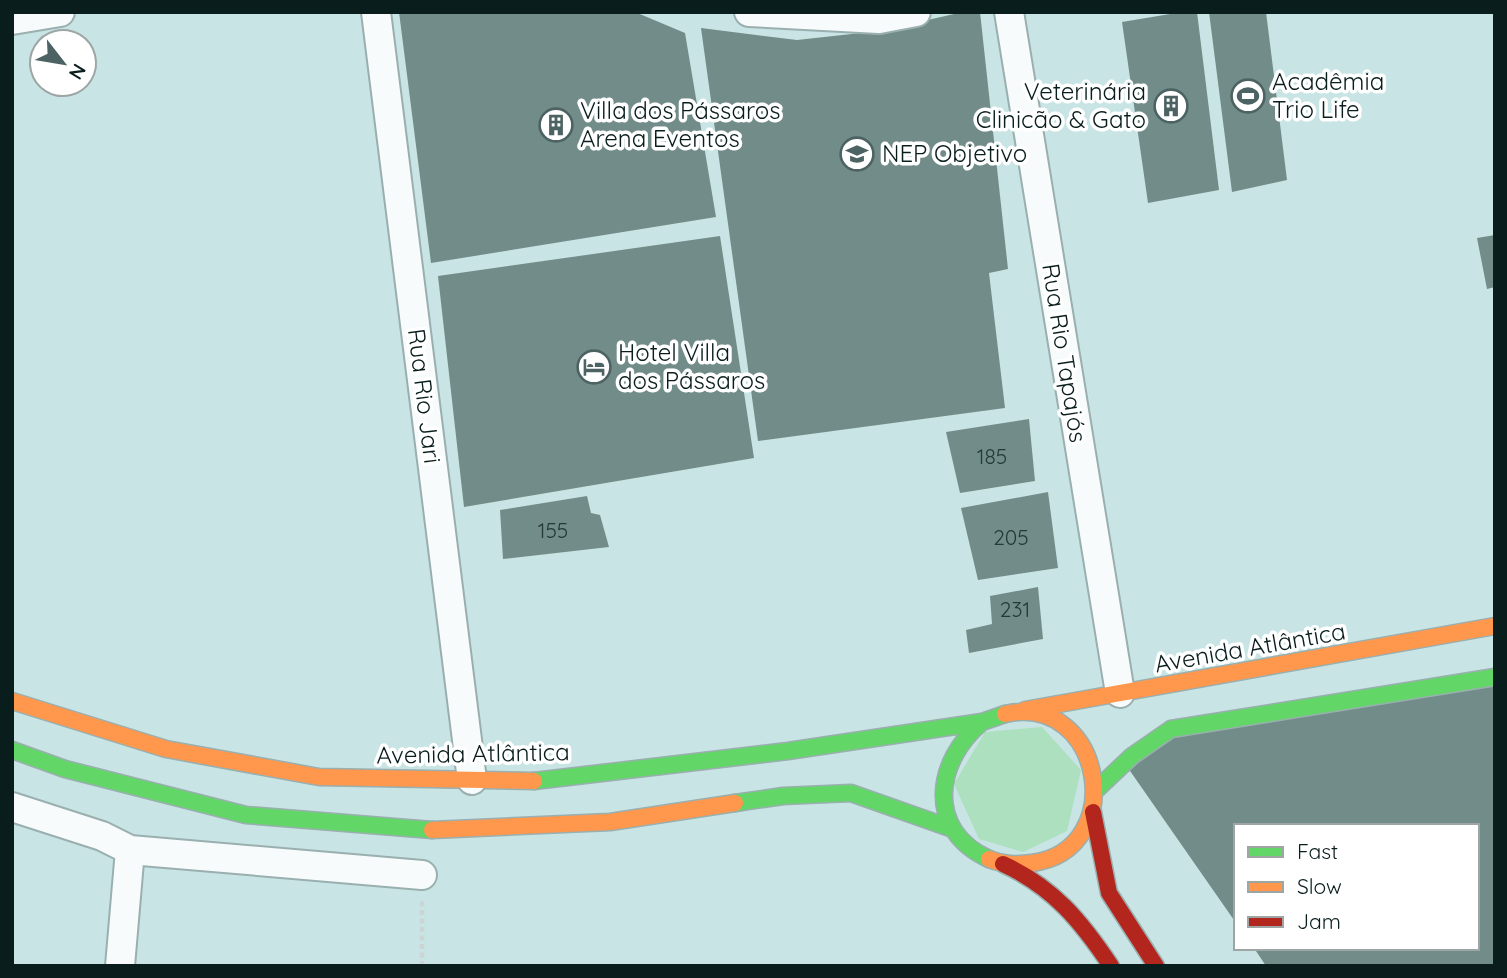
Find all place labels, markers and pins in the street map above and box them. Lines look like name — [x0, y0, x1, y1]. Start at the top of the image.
place label: Acadêmia Trio Life — [1272, 66, 1384, 124]
place label: Veterinária Clinicão & Gato — [976, 76, 1146, 134]
sports icon: Acadêmia Trio Life — [1229, 77, 1267, 115]
building icon: Veterinária Clinicão & Gato — [1152, 87, 1190, 125]
place label: Villa dos Pássaros Arena Eventos — [580, 95, 781, 153]
building icon: Villa dos Pássaros Arena Eventos — [537, 106, 575, 144]
school or university icon: NEP Objetivo — [838, 135, 876, 173]
place label: NEP Objetivo — [882, 138, 1027, 168]
place label: Hotel Villa dos Pássaros — [618, 337, 765, 395]
hotel icon: Hotel Villa dos Pássaros — [575, 348, 613, 386]

